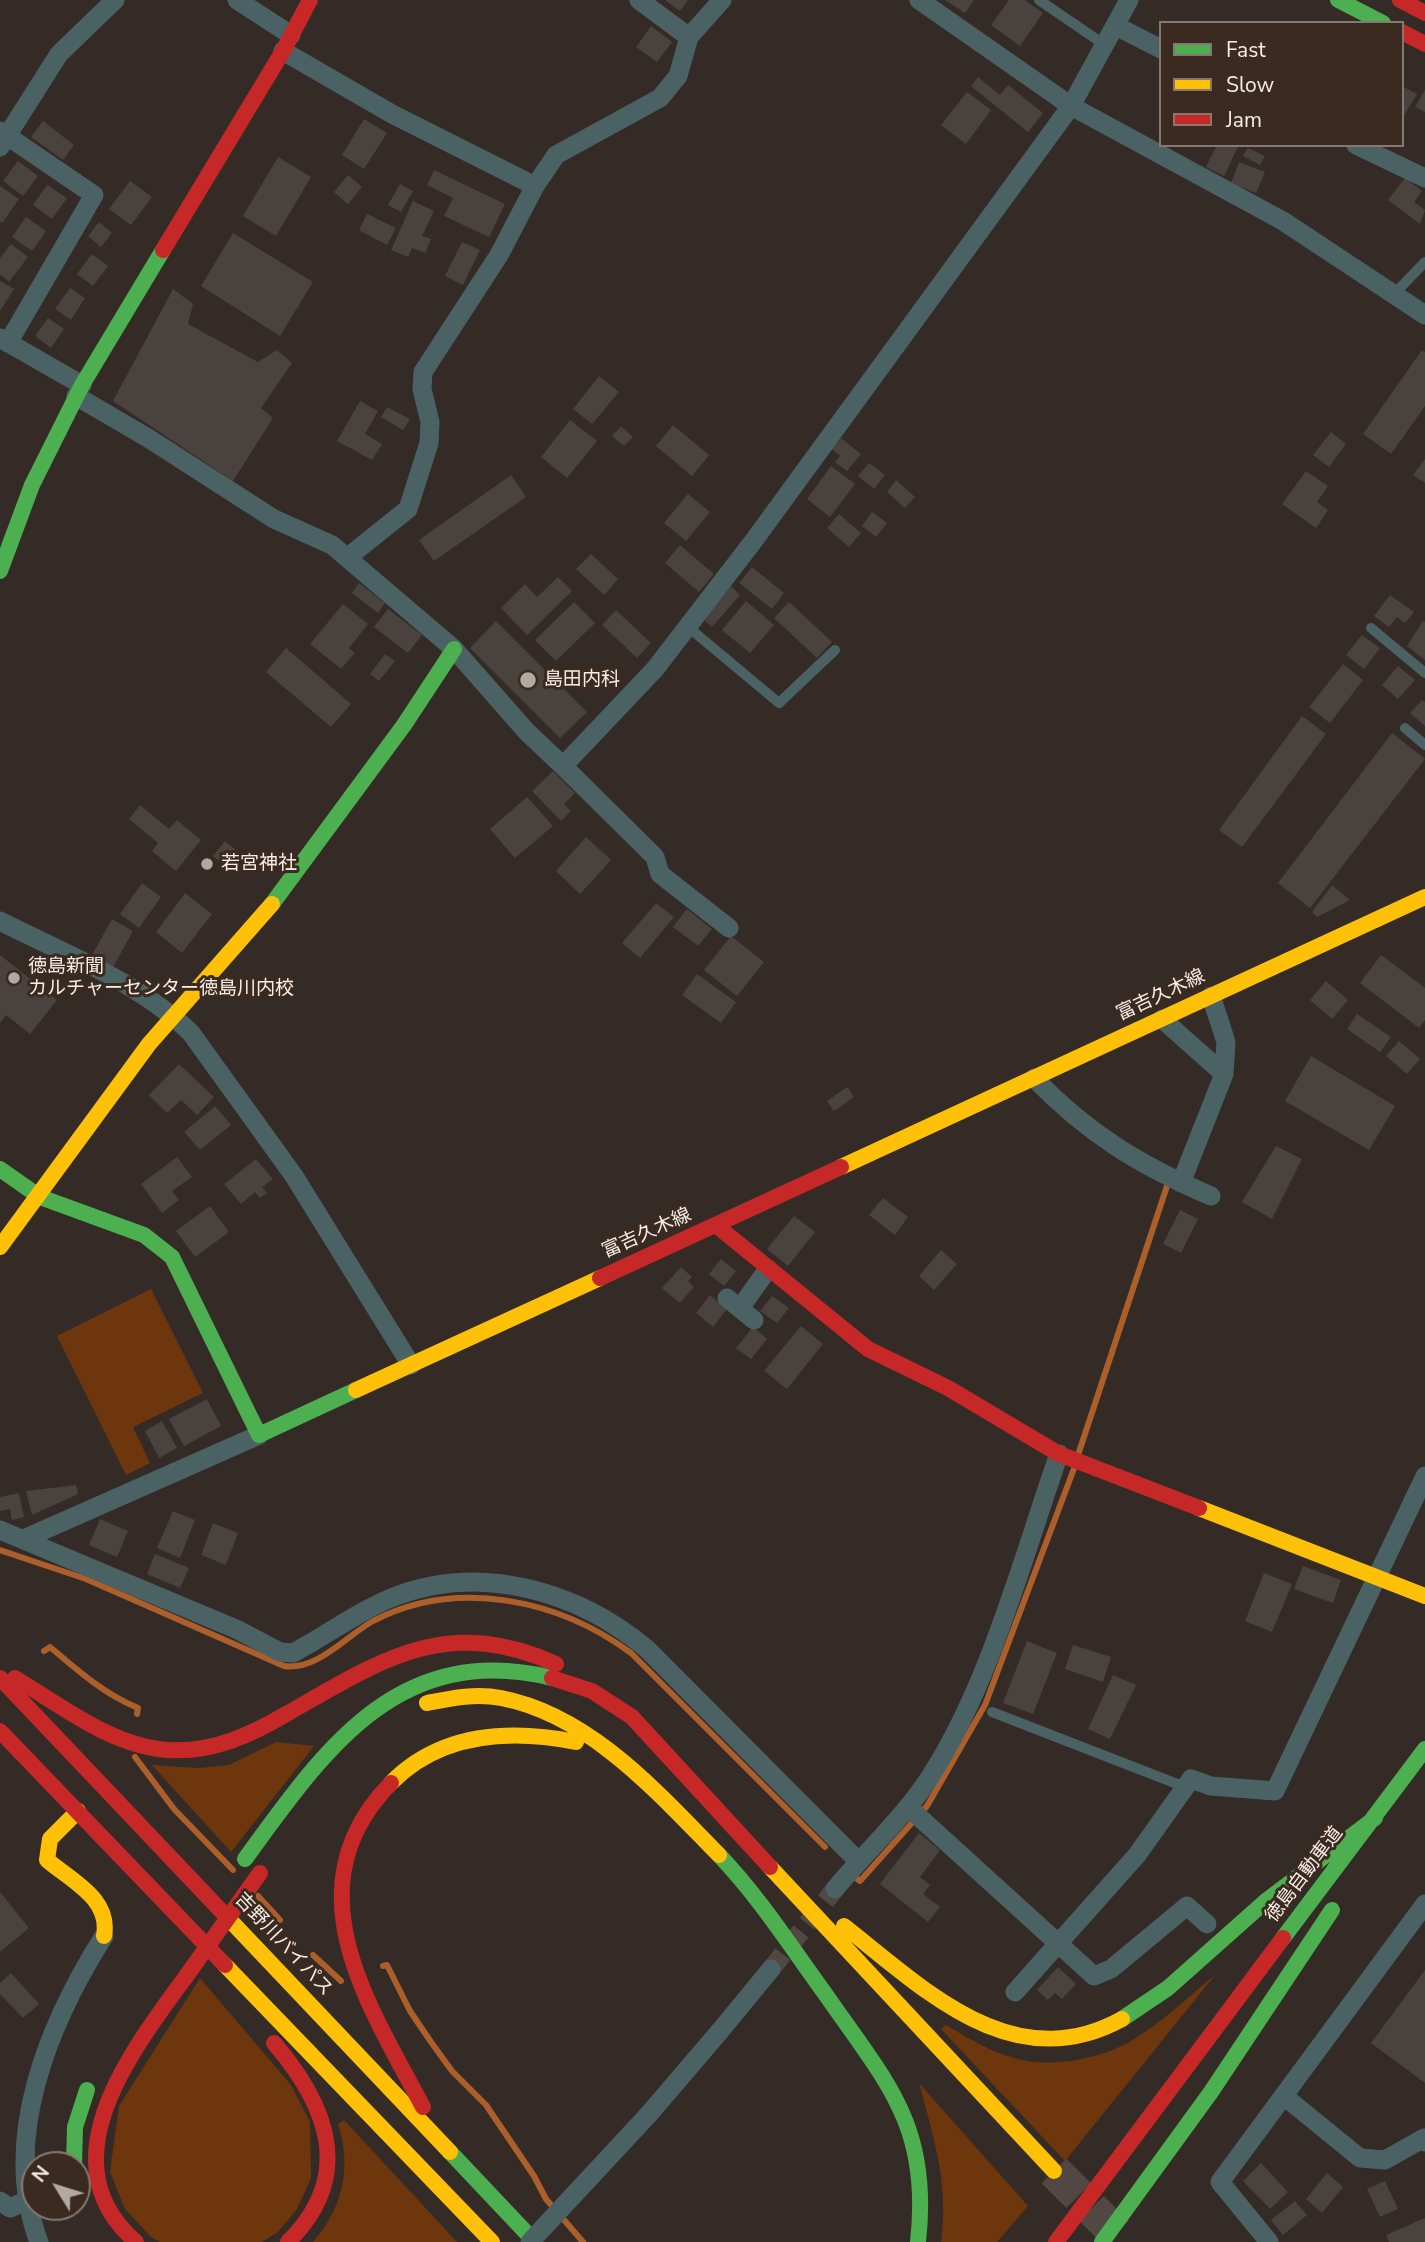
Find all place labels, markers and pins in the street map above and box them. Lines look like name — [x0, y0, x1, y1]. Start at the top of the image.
place label: 島田内科 — [544, 669, 620, 691]
marker: 島田内科 — [518, 670, 538, 690]
place label: 若宮神社 — [221, 853, 297, 875]
marker: 若宮神社 — [199, 856, 215, 872]
place label: 徳島新聞 カルチャーセンター徳島川内校 — [28, 956, 294, 1000]
marker: 徳島新聞 カルチャーセンター徳島川内校 — [6, 970, 22, 986]

